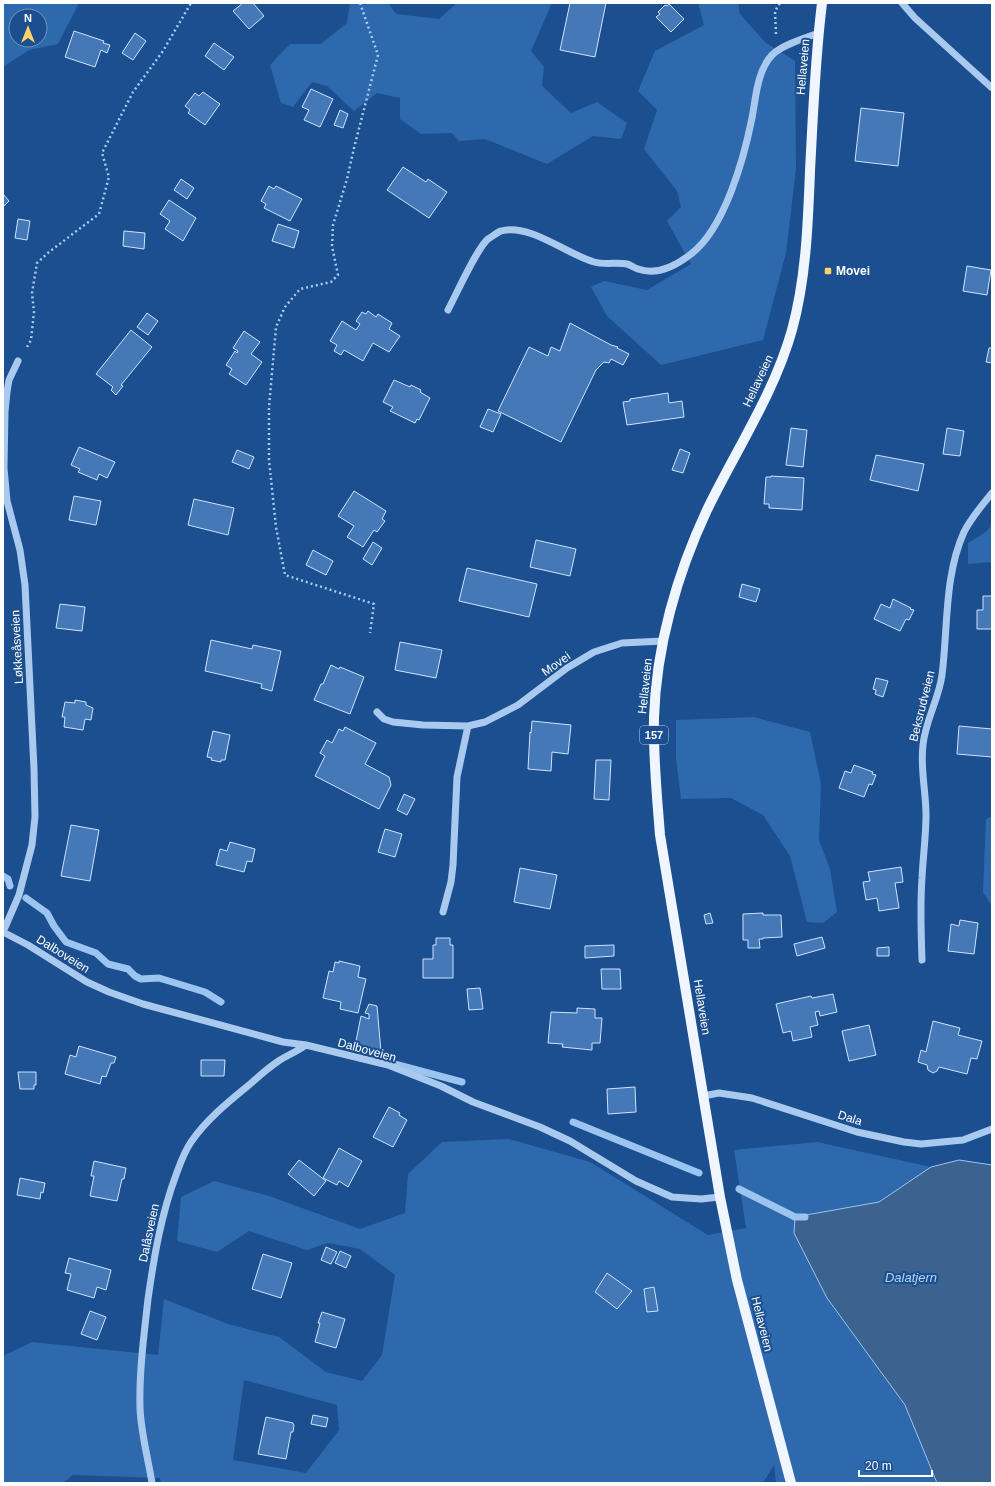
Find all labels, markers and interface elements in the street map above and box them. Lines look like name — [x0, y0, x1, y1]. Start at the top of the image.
north arrow — [8, 8, 48, 48]
text: N — [24, 12, 32, 24]
street label: Hellaveien — [794, 38, 812, 96]
place label: Movei — [836, 264, 870, 278]
marker: Movei — [823, 266, 833, 276]
street label: Hellaveien — [740, 353, 776, 409]
street label: Løkkeåsveien — [8, 610, 26, 684]
street label: Movei — [539, 649, 573, 679]
street label: Hellaveien — [635, 657, 655, 715]
street label: Beksrudveien — [906, 669, 938, 743]
road number: 157 — [640, 726, 668, 744]
street label: Dalboveien — [34, 932, 92, 976]
street label: Hellaveien — [691, 978, 713, 1036]
street label: Dalboveien — [336, 1035, 398, 1065]
street label: Dala — [836, 1108, 864, 1129]
street label: Dalåsveien — [136, 1203, 162, 1263]
water label: Dalatjern — [885, 1270, 937, 1285]
street label: Hellaveien — [748, 1295, 776, 1353]
scale bar — [859, 1452, 932, 1478]
text: 20 m — [865, 1459, 892, 1473]

